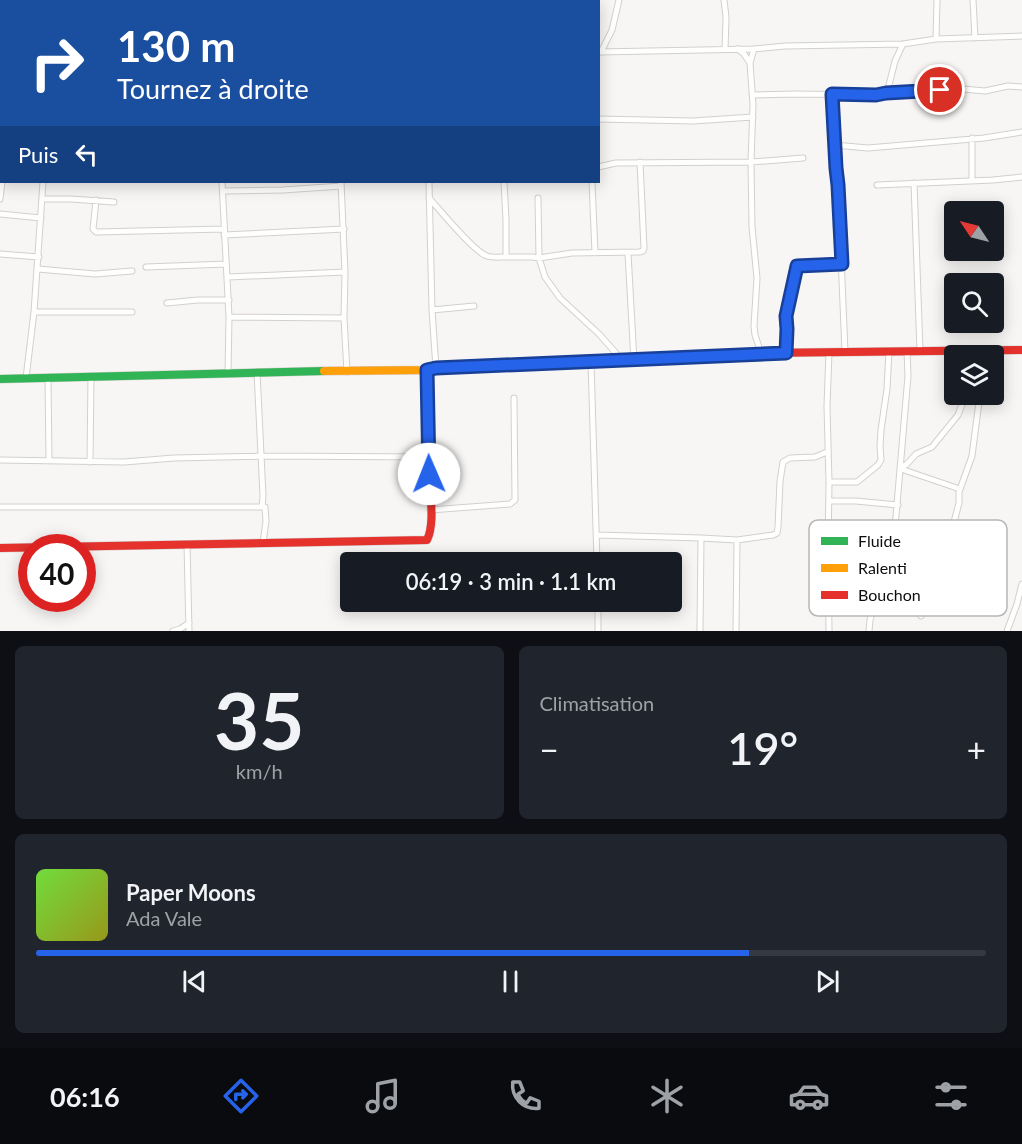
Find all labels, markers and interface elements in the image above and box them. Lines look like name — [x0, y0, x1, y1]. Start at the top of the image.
text: 130 m — [117, 21, 235, 71]
icon: right — [18, 24, 96, 102]
pin — [914, 64, 965, 115]
text: Tournez à droite — [117, 72, 309, 105]
icon: arrive — [923, 73, 956, 106]
icon: left — [70, 138, 103, 171]
text: Puis — [18, 141, 58, 168]
north arrow — [944, 201, 1004, 261]
map controls — [944, 201, 1004, 405]
button: search — [944, 273, 1004, 333]
button: layers — [944, 345, 1004, 405]
position arrow — [397, 442, 461, 506]
legend — [809, 520, 1007, 616]
text: Fluide — [858, 531, 901, 550]
speed limit sign: 40 — [18, 534, 96, 612]
text: Ralenti — [858, 558, 907, 577]
text: 06:19 · 3 min · 1.1 km — [406, 568, 616, 595]
text: Bouchon — [858, 585, 921, 604]
text: 35 — [214, 673, 304, 767]
text: Climatisation — [540, 691, 654, 715]
text: 19° — [727, 721, 798, 775]
text: − — [540, 729, 559, 769]
text: + — [967, 729, 986, 769]
text: km/h — [236, 759, 283, 783]
text: Paper Moons — [126, 879, 256, 906]
text: Ada Vale — [126, 906, 202, 930]
icon: previous — [178, 965, 211, 998]
icon: pause — [494, 965, 527, 998]
icon: next — [811, 965, 844, 998]
icon: directions — [220, 1075, 262, 1117]
icon: music — [362, 1075, 404, 1117]
icon: phone — [504, 1075, 546, 1117]
icon: climate — [646, 1075, 688, 1117]
icon: car — [788, 1075, 830, 1117]
icon: filters — [930, 1075, 972, 1117]
text: 06:16 — [50, 1080, 120, 1113]

